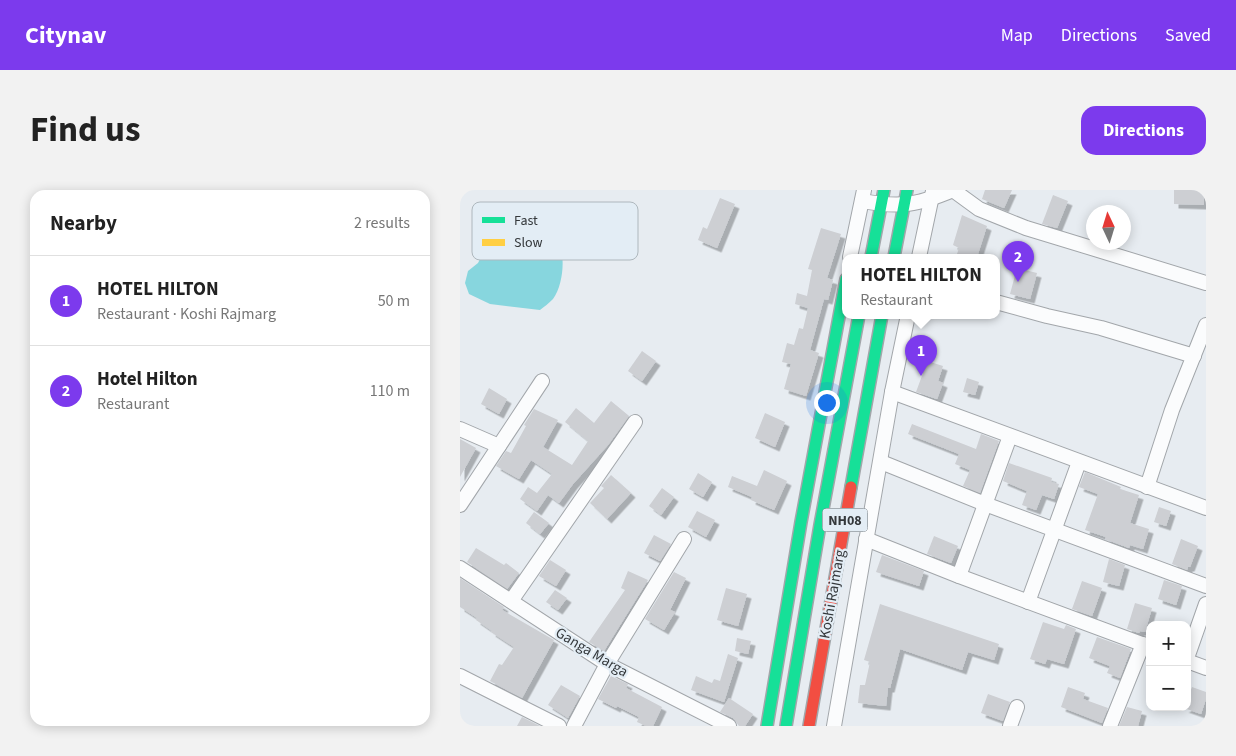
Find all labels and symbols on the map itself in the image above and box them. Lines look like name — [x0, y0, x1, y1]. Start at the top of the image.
legend — [472, 202, 638, 260]
north arrow — [1086, 205, 1131, 250]
text: Fast — [514, 211, 538, 231]
text: Slow — [514, 233, 543, 253]
pin: 2 — [1002, 241, 1034, 282]
pin: 1 — [905, 335, 937, 376]
your location — [814, 390, 840, 416]
road number: NH08 — [822, 508, 868, 532]
street label: Koshi Rajmarg — [814, 547, 851, 640]
street label: Ganga Marga — [551, 622, 632, 682]

